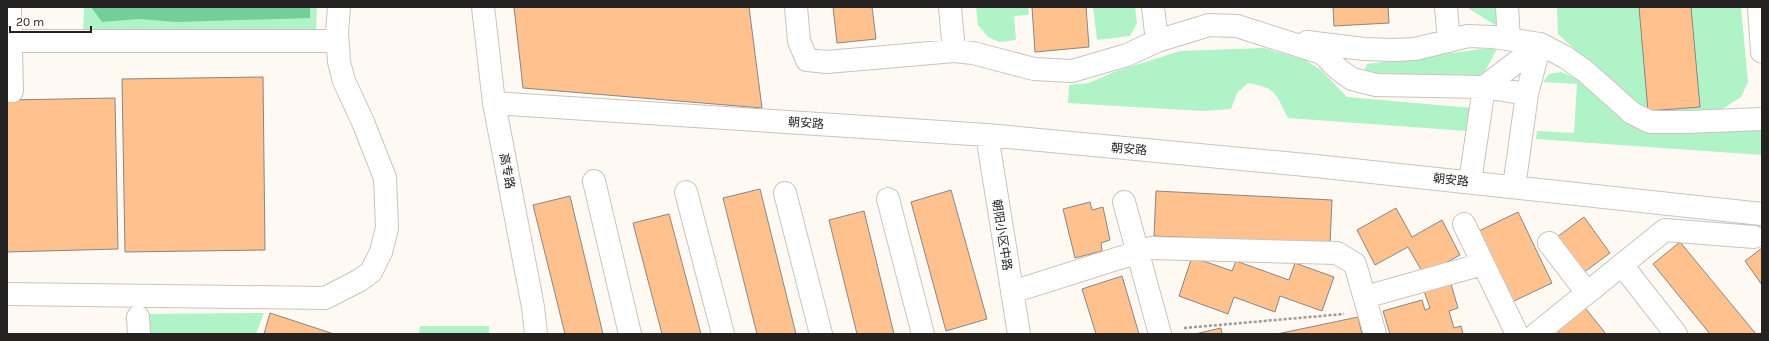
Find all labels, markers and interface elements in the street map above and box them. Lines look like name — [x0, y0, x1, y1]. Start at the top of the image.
scale bar — [10, 8, 91, 34]
text: 20 m — [16, 15, 44, 29]
street label: 朝安路 — [788, 115, 824, 131]
street label: 朝安路 — [1110, 140, 1148, 158]
street label: 高专路 — [497, 152, 517, 190]
street label: 朝安路 — [1432, 171, 1470, 189]
street label: 朝阳小区中路 — [989, 198, 1015, 272]

